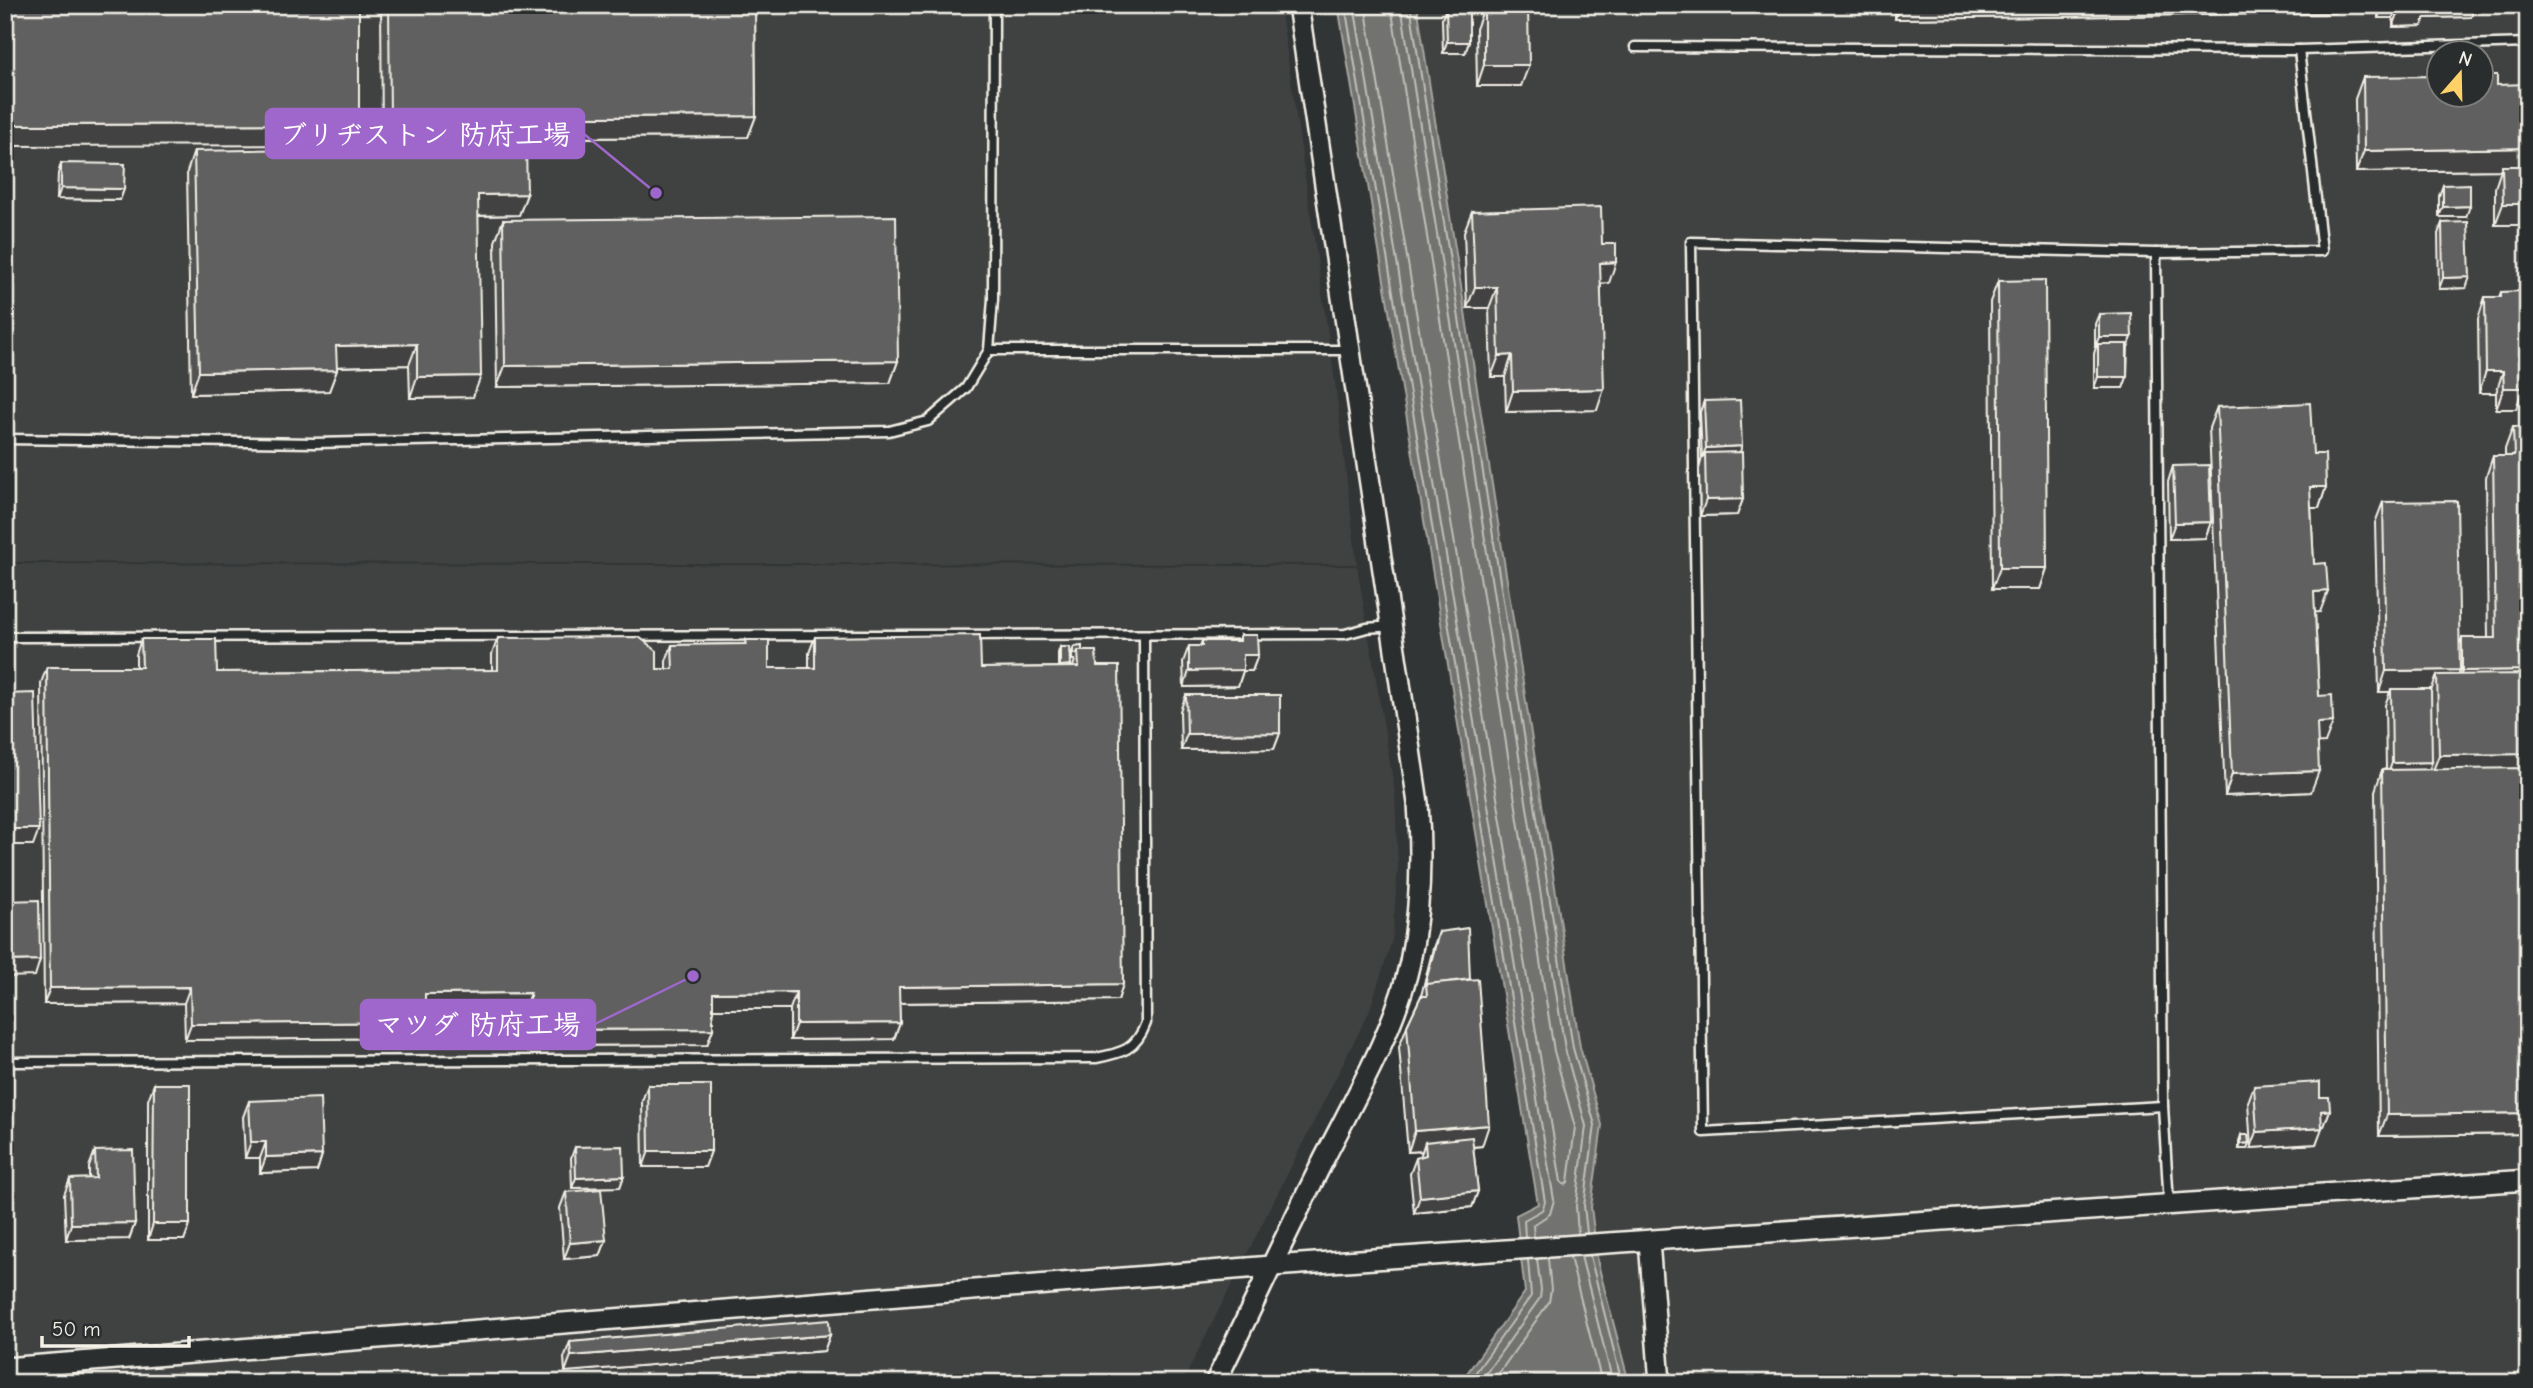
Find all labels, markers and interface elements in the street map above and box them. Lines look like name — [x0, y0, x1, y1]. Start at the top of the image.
north arrow — [2424, 38, 2494, 108]
text: N — [2456, 47, 2475, 71]
callout: ブリヂストン 防府工場 — [266, 109, 584, 158]
text: ブリヂストン 防府工場 — [279, 119, 571, 151]
callout: マツダ 防府工場 — [361, 1000, 595, 1049]
text: マツダ 防府工場 — [375, 1009, 581, 1041]
scale bar — [42, 1304, 189, 1348]
text: 50 m — [52, 1317, 101, 1341]

